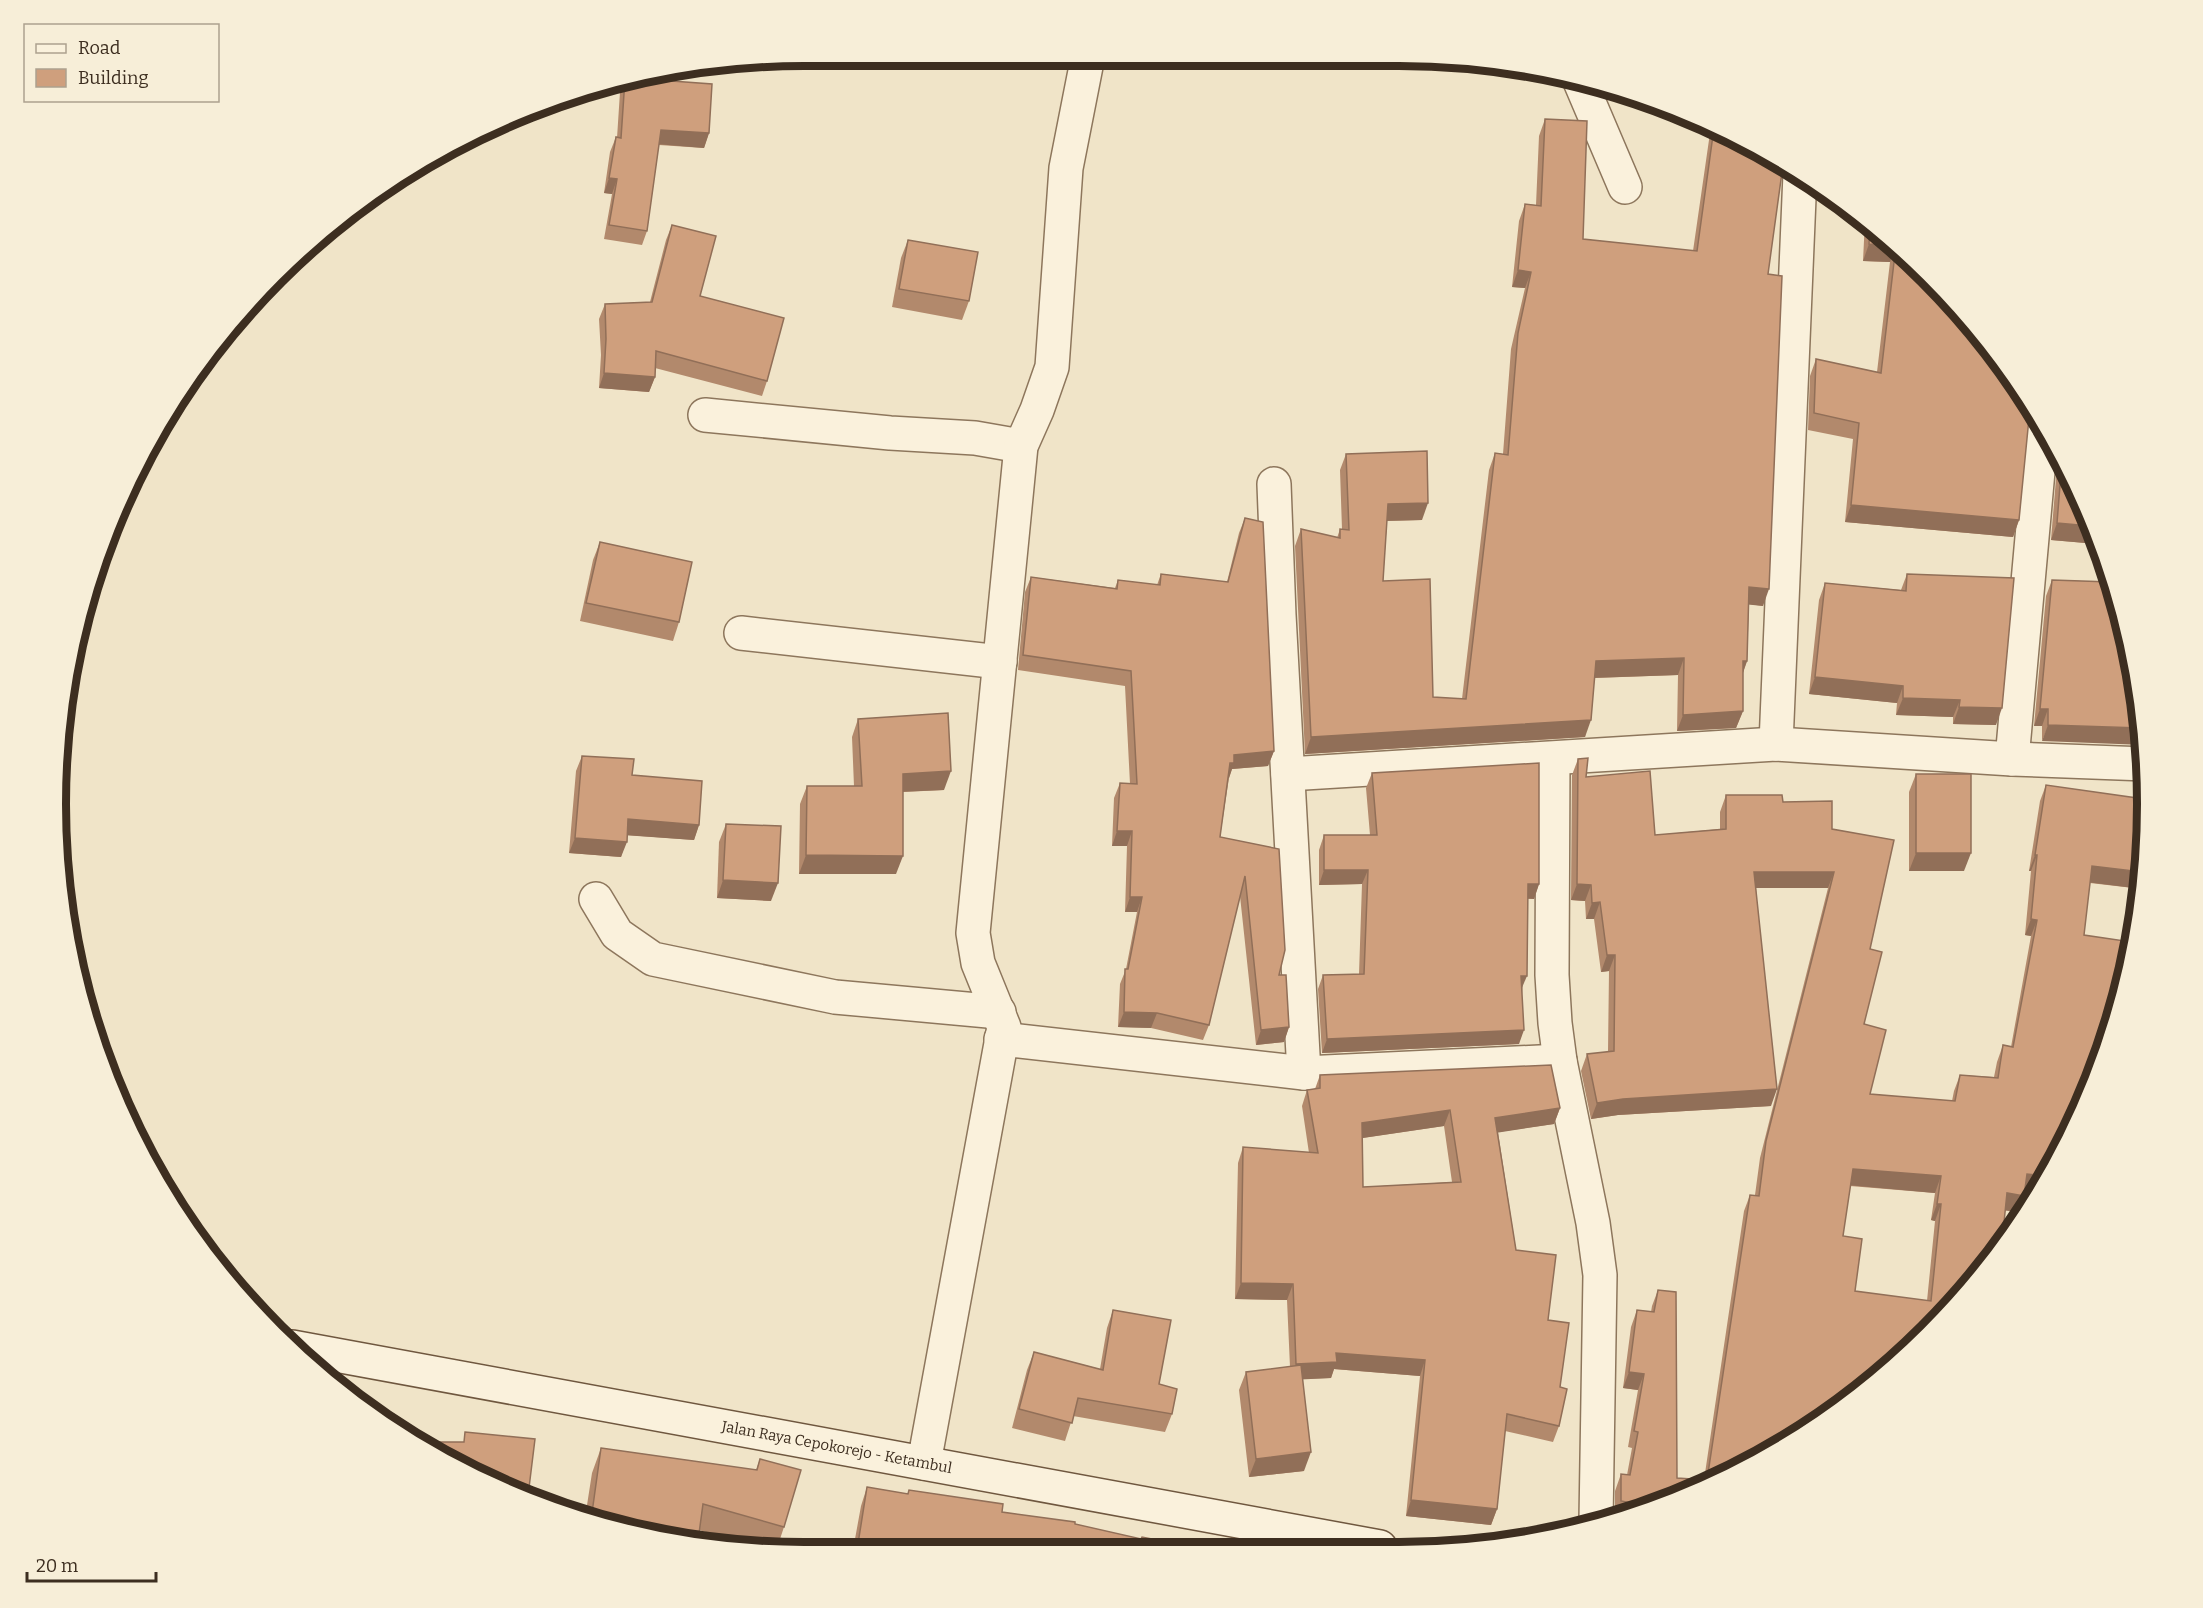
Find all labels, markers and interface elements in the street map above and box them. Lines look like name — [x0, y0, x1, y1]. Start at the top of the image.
legend — [24, 24, 219, 102]
text: Road — [78, 37, 121, 59]
text: Building — [78, 67, 149, 89]
street label: Jalan Raya Cepokorejo - Ketambul — [719, 1417, 954, 1477]
scale bar — [27, 1545, 156, 1583]
text: 20 m — [36, 1555, 78, 1577]

